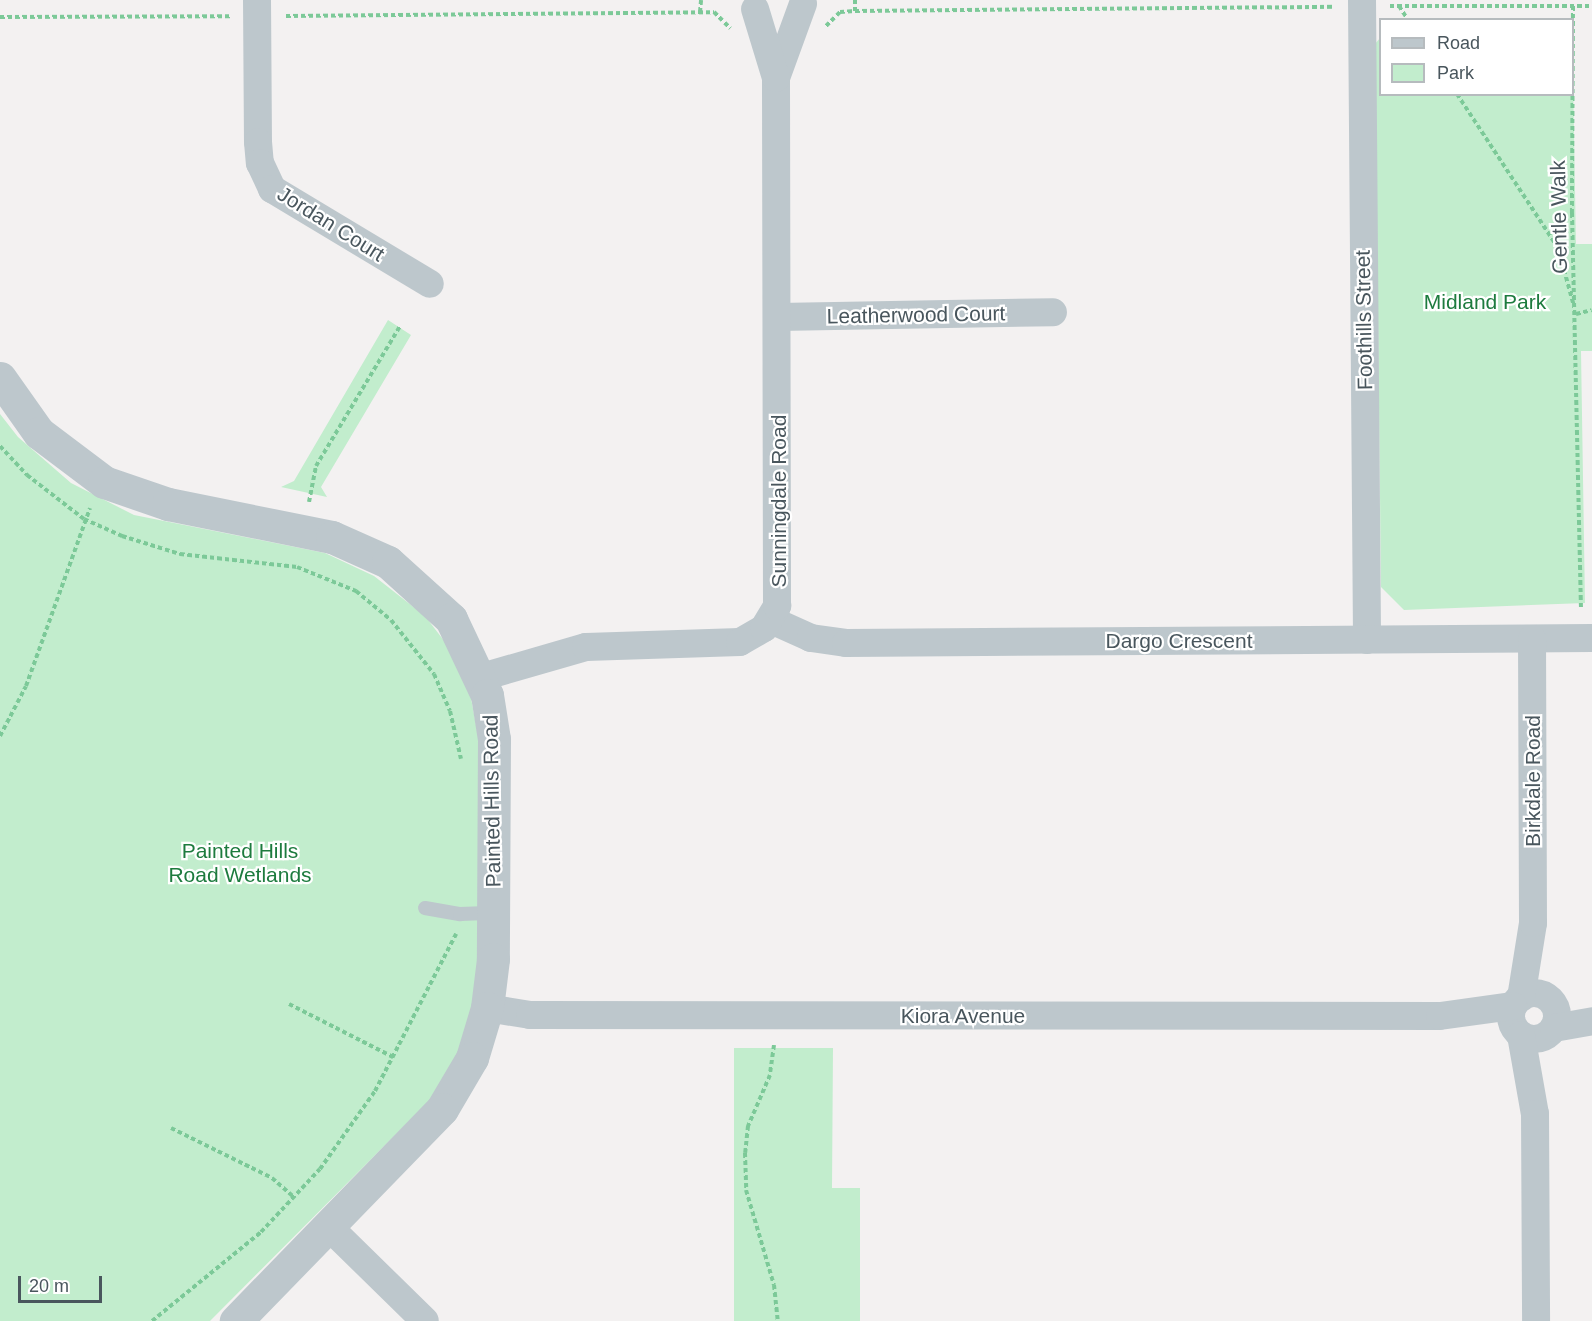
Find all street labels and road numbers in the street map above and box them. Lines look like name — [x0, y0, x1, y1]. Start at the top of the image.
street label: Gentle Walk — [1545, 160, 1573, 274]
street label: Jordan Court — [273, 181, 389, 267]
street label: Foothills Street — [1350, 250, 1378, 390]
street label: Leatherwood Court — [826, 301, 1006, 329]
street label: Sunningdale Road — [766, 415, 792, 587]
street label: Dargo Crescent — [1105, 628, 1253, 654]
street label: Painted Hills Road — [478, 714, 506, 888]
street label: Birkdale Road — [1520, 715, 1546, 847]
street label: Kiora Avenue — [900, 1003, 1026, 1029]

